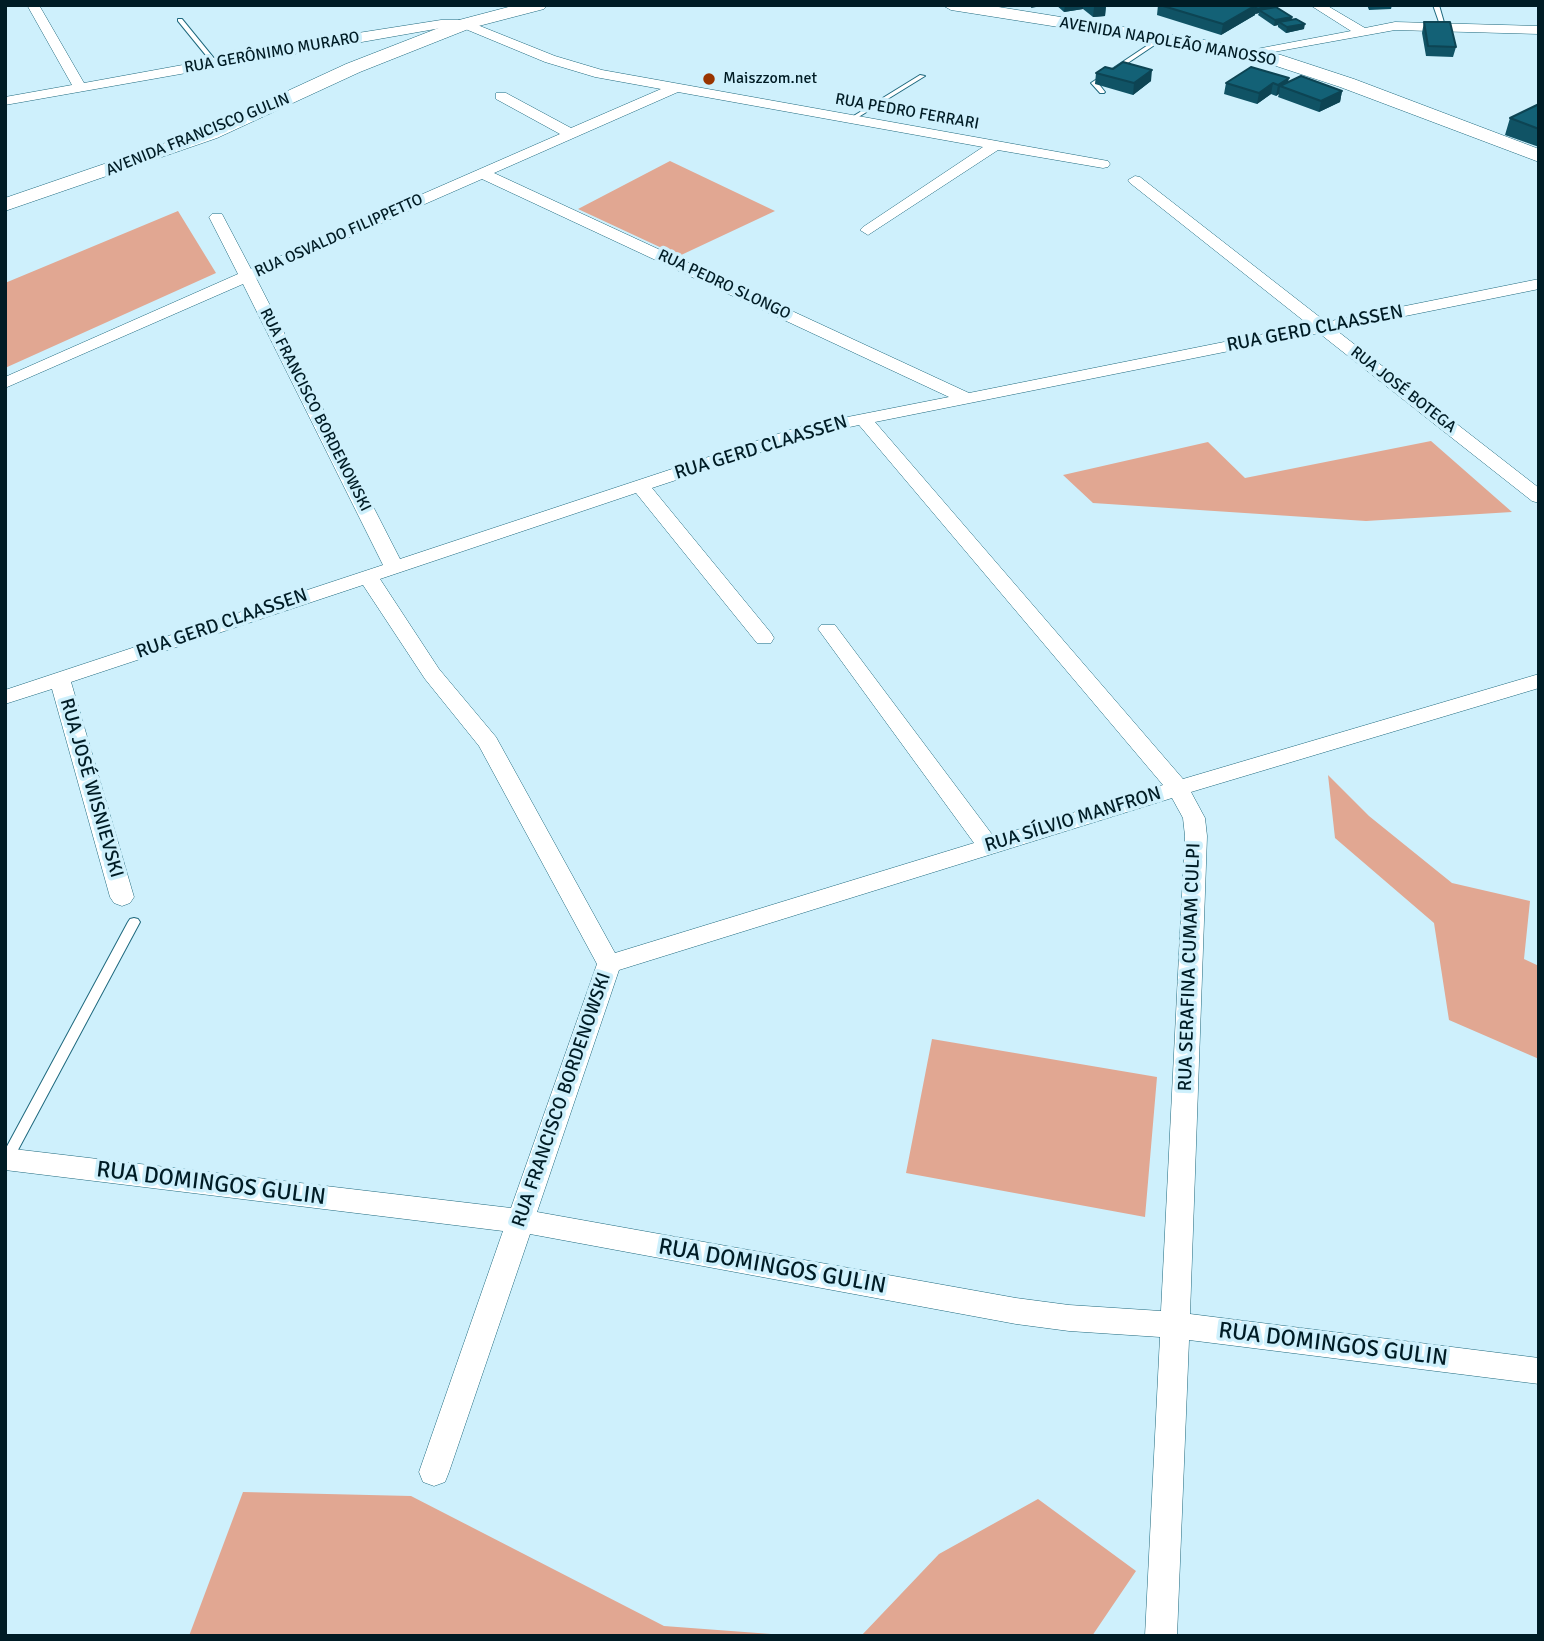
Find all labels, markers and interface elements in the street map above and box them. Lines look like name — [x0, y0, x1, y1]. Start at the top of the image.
street label: AVENIDA NAPOLEÃO MANOSSO — [1058, 13, 1278, 71]
street label: RUA GERÔNIMO MURARO — [183, 28, 361, 78]
place label: Maiszzom.net — [723, 69, 817, 89]
marker: Maiszzom.net — [701, 71, 717, 87]
street label: AVENIDA FRANCISCO GULIN — [103, 89, 293, 181]
street label: RUA PEDRO FERRARI — [834, 90, 980, 134]
street label: RUA OSVALDO FILIPPETTO — [252, 190, 426, 282]
street label: RUA PEDRO SLONGO — [655, 246, 793, 324]
street label: RUA GERD CLAASSEN — [1225, 301, 1405, 357]
street label: RUA FRANCISCO BORDENOWSKI — [255, 305, 375, 515]
street label: RUA JOSÉ BOTEGA — [1346, 343, 1460, 437]
street label: RUA GERD CLAASSEN — [672, 411, 850, 485]
street label: RUA GERD CLAASSEN — [133, 584, 311, 664]
street label: RUA JOSÉ WISNIEVSKI — [54, 696, 128, 880]
street label: RUA SÍLVIO MANFRON — [982, 782, 1164, 858]
street label: RUA SERAFINA CUMAM CULPI — [1174, 842, 1206, 1092]
street label: RUA FRANCISCO BORDENOWSKI — [508, 970, 616, 1230]
street label: RUA DOMINGOS GULIN — [95, 1156, 327, 1212]
street label: RUA DOMINGOS GULIN — [656, 1233, 888, 1301]
street label: RUA DOMINGOS GULIN — [1217, 1317, 1449, 1373]

